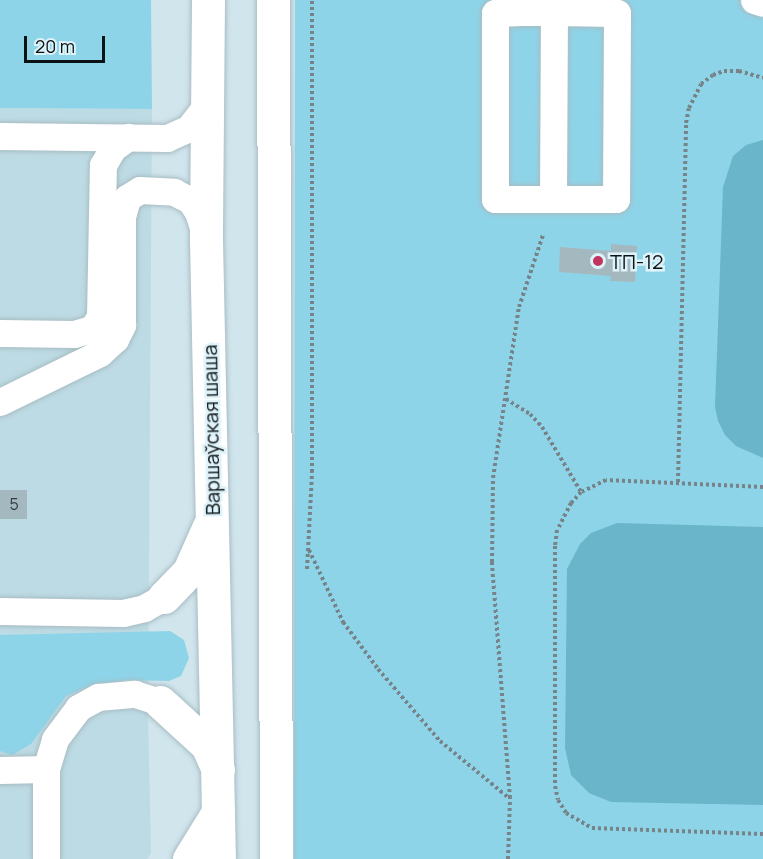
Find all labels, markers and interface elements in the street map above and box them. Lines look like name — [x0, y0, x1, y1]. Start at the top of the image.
scale bar — [27, 24, 108, 62]
text: 20 m — [35, 34, 75, 58]
place label: ТП-12 — [610, 249, 663, 273]
marker: ТП-12 — [591, 254, 605, 268]
street label: Варшаўская шаша — [198, 344, 224, 516]
house number: 5 — [9, 494, 19, 514]

